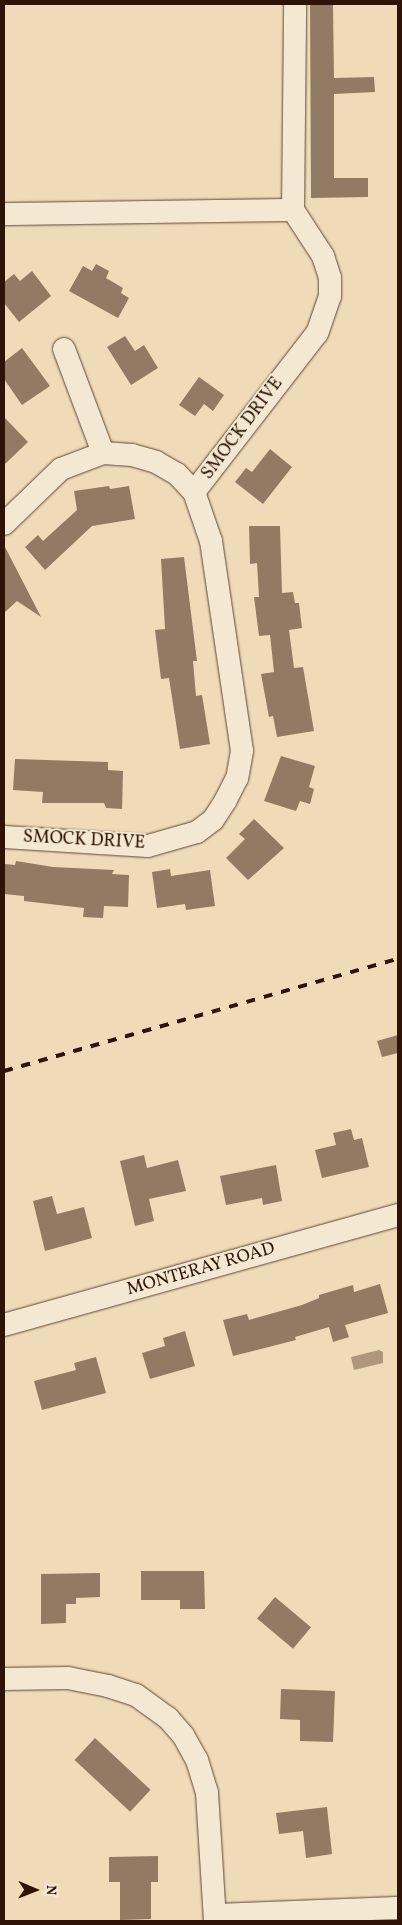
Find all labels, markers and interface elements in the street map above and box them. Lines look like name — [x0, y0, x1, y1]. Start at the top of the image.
street label: SMOCK DRIVE — [198, 374, 288, 484]
street label: SMOCK DRIVE — [22, 827, 146, 855]
street label: MONTERAY ROAD — [124, 1238, 278, 1302]
north arrow — [10, 1865, 60, 1915]
text: N — [41, 1885, 60, 1896]

